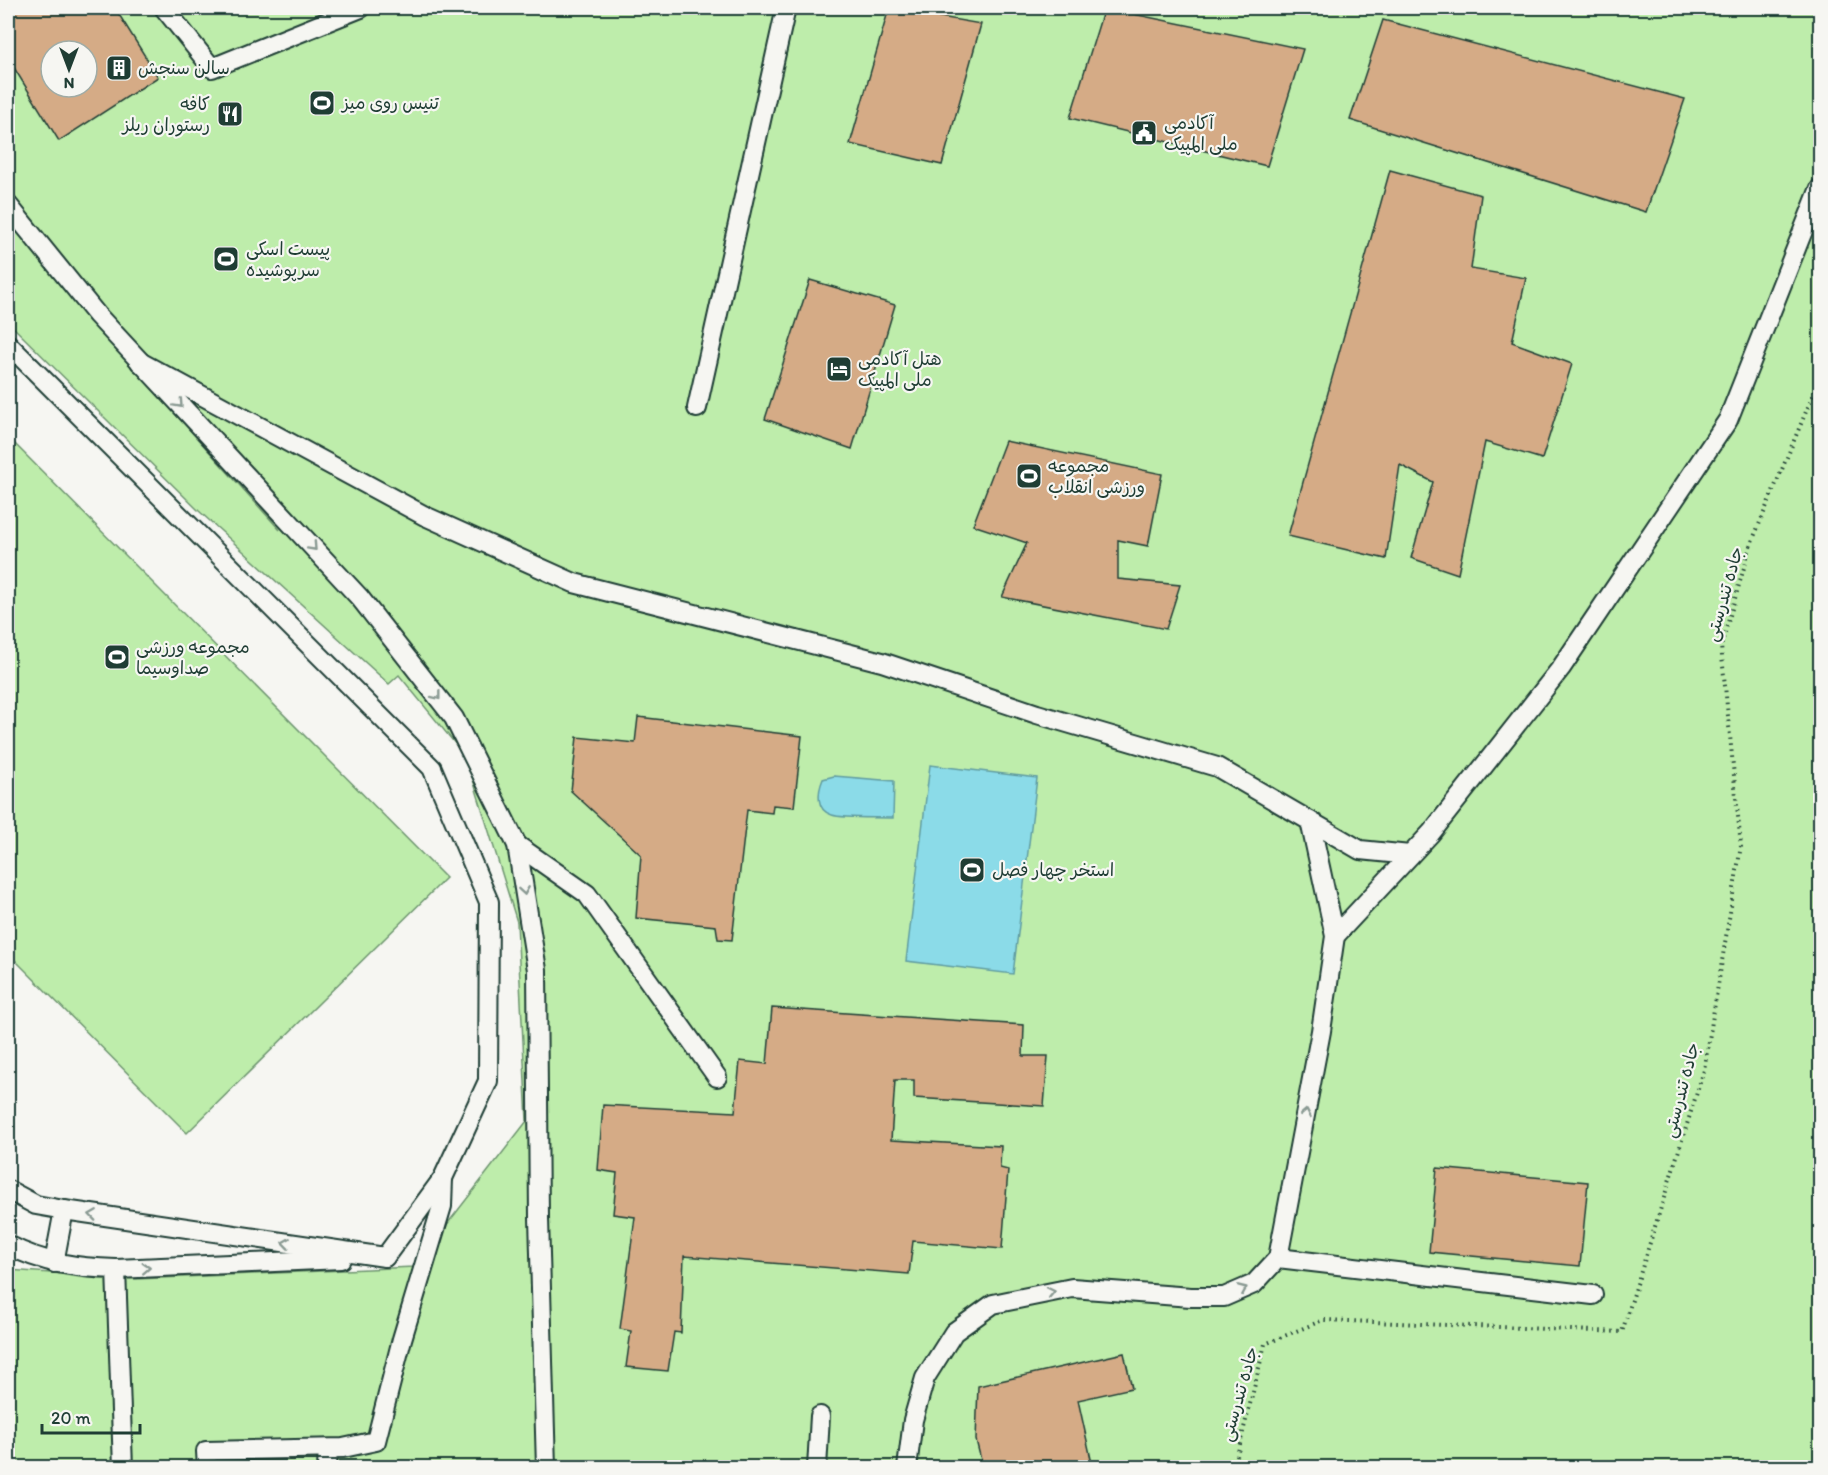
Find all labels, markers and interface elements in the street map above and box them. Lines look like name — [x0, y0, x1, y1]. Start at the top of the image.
north arrow — [39, 39, 99, 99]
building icon: سالن سنجش — [104, 53, 134, 83]
place label: سالن سنجش — [138, 57, 230, 79]
text: N — [64, 74, 74, 93]
sports icon: تنیس روی میز — [307, 88, 337, 118]
place label: تنیس روی میز — [340, 92, 440, 114]
place label: کافه رستوران ریلز — [120, 93, 210, 137]
restaurant icon: کافه رستوران ریلز — [215, 99, 245, 129]
place label: آکادمی ملی المپیک — [1164, 112, 1238, 156]
public building icon: آکادمی ملی المپیک — [1129, 118, 1159, 148]
place label: پیست اسکی سرپوشیده — [246, 238, 330, 282]
sports icon: پیست اسکی سرپوشیده — [211, 244, 241, 274]
place label: هتل آکادمی ملی المپیک — [858, 348, 942, 392]
hotel icon: هتل آکادمی ملی المپیک — [824, 354, 854, 384]
one-way arrow — [172, 397, 183, 408]
place label: مجموعه ورزشی انقلاب — [1048, 455, 1145, 498]
sports icon: مجموعه ورزشی انقلاب — [1014, 461, 1044, 491]
one-way arrow — [306, 540, 317, 550]
street label: جاده تندرستی — [1700, 544, 1748, 644]
place label: مجموعه ورزشی صداوسیما — [136, 636, 250, 679]
sports icon: مجموعه ورزشی صداوسیما — [102, 642, 132, 672]
one-way arrow — [430, 690, 441, 701]
sports icon: استخر چهار فصل — [957, 855, 987, 885]
place label: استخر چهار فصل — [992, 859, 1114, 882]
one-way arrow — [518, 887, 530, 896]
street label: جاده تندرستی — [1658, 1040, 1704, 1140]
one-way arrow — [1299, 1108, 1312, 1118]
one-way arrow — [88, 1209, 97, 1221]
one-way arrow — [281, 1237, 290, 1249]
one-way arrow — [142, 1261, 151, 1274]
one-way arrow — [1237, 1284, 1248, 1296]
one-way arrow — [1045, 1286, 1055, 1299]
street label: جاده تندرستی — [1215, 1344, 1263, 1444]
scale bar — [42, 1397, 140, 1435]
text: 20 m — [51, 1407, 91, 1429]

